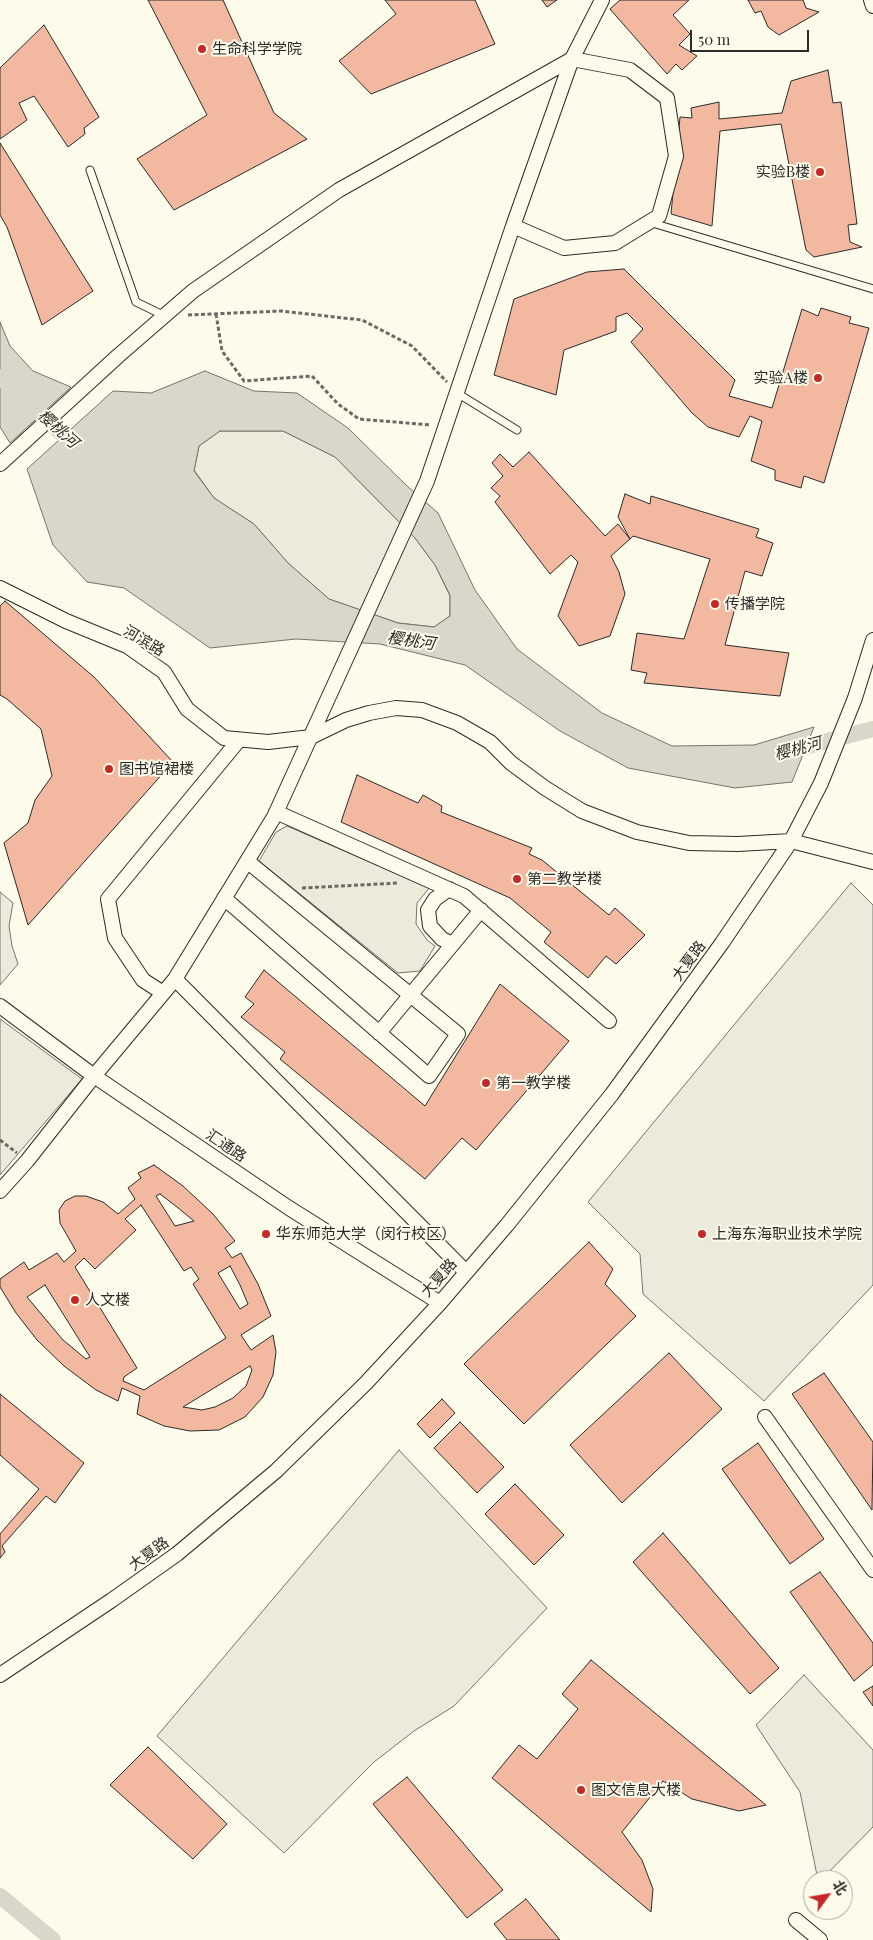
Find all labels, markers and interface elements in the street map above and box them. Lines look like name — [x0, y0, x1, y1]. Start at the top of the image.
scale bar — [693, 20, 812, 52]
text: 50 m — [698, 29, 730, 49]
place label: 生命科学学院 — [212, 40, 302, 58]
marker: 生命科学学院 — [196, 43, 208, 55]
place label: 实验B楼 — [756, 163, 810, 181]
marker: 实验B楼 — [814, 166, 826, 178]
place label: 实验A楼 — [754, 369, 808, 387]
marker: 实验A楼 — [812, 372, 824, 384]
water label: 樱桃河 — [34, 406, 82, 452]
place label: 传播学院 — [725, 595, 785, 613]
marker: 传播学院 — [709, 598, 721, 610]
street label: 河滨路 — [120, 622, 168, 660]
water label: 樱桃河 — [386, 628, 436, 654]
water label: 樱桃河 — [772, 734, 824, 764]
place label: 图书馆裙楼 — [119, 760, 194, 778]
marker: 图书馆裙楼 — [103, 763, 115, 775]
place label: 第二教学楼 — [527, 870, 602, 888]
marker: 第二教学楼 — [511, 873, 523, 885]
street label: 大夏路 — [668, 938, 710, 984]
place label: 第一教学楼 — [496, 1074, 571, 1092]
marker: 第一教学楼 — [480, 1077, 492, 1089]
street label: 汇通路 — [202, 1126, 250, 1166]
place label: 华东师范大学（闵行校区） — [276, 1225, 456, 1243]
place label: 上海东海职业技术学院 — [712, 1225, 862, 1243]
marker: 华东师范大学（闵行校区） — [260, 1228, 272, 1240]
marker: 上海东海职业技术学院 — [696, 1228, 708, 1240]
street label: 大夏路 — [417, 1255, 461, 1301]
place label: 人文楼 — [85, 1291, 130, 1309]
marker: 人文楼 — [69, 1294, 81, 1306]
street label: 大夏路 — [126, 1533, 172, 1575]
place label: 图文信息大楼 — [591, 1781, 681, 1799]
marker: 图文信息大楼 — [575, 1784, 587, 1796]
north arrow — [803, 1870, 853, 1920]
text: 北 — [829, 1876, 852, 1898]

